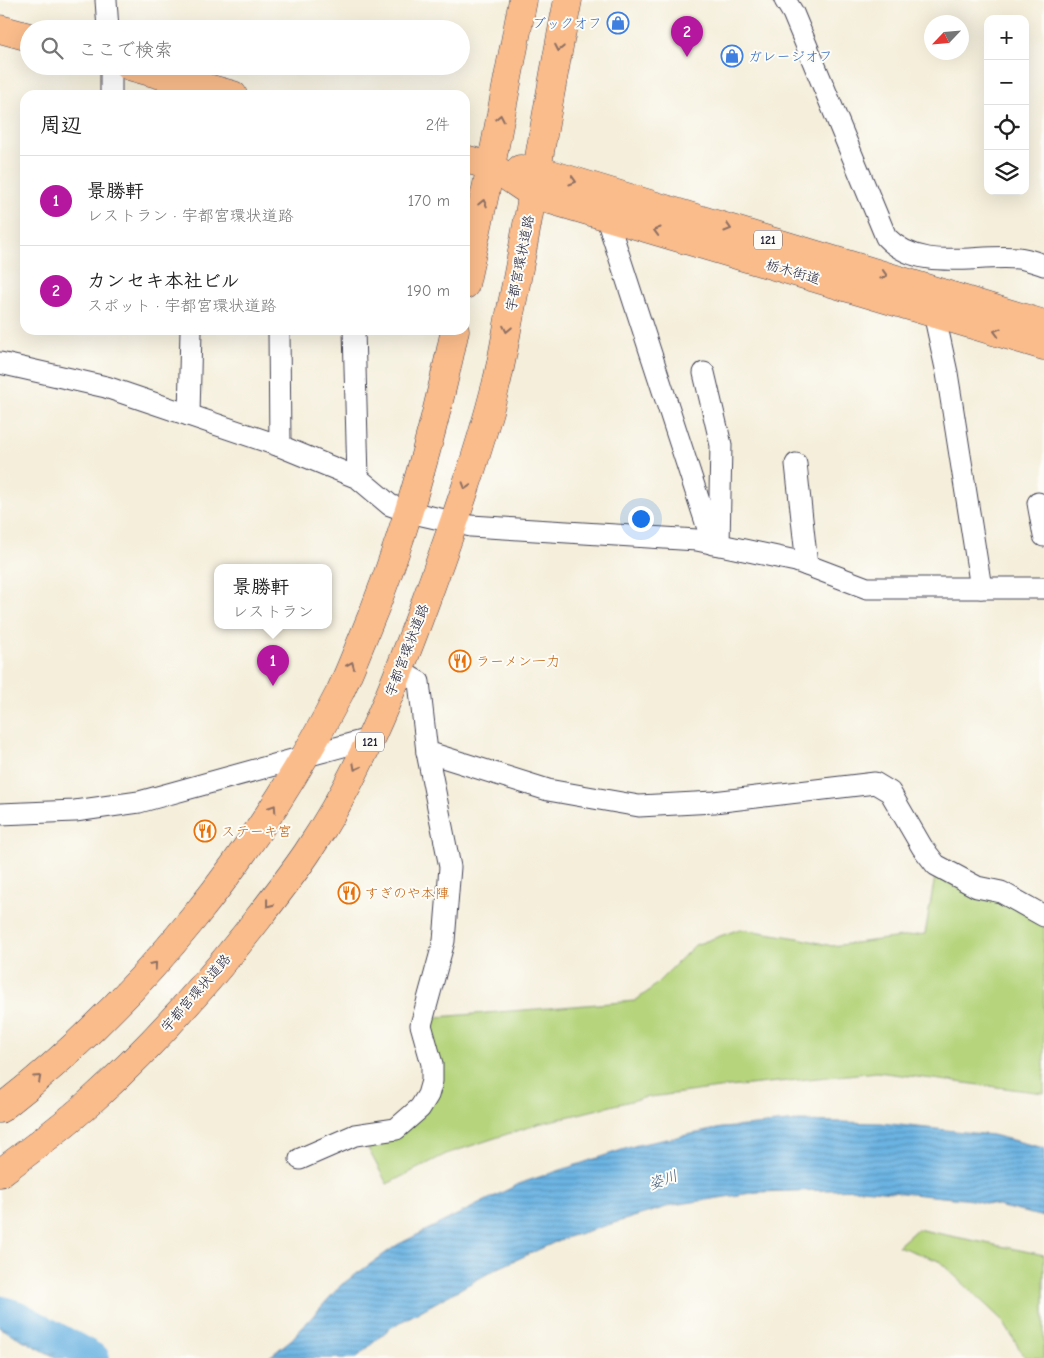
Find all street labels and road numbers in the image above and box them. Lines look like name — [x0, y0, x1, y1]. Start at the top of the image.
street label: 宇都宮環状道路 — [502, 213, 538, 313]
road number: 121 — [754, 230, 782, 250]
street label: 栃木街道 — [764, 256, 822, 288]
street label: 宇都宮環状道路 — [382, 601, 432, 699]
road number: 121 — [356, 732, 384, 752]
street label: 宇都宮環状道路 — [157, 950, 235, 1036]

